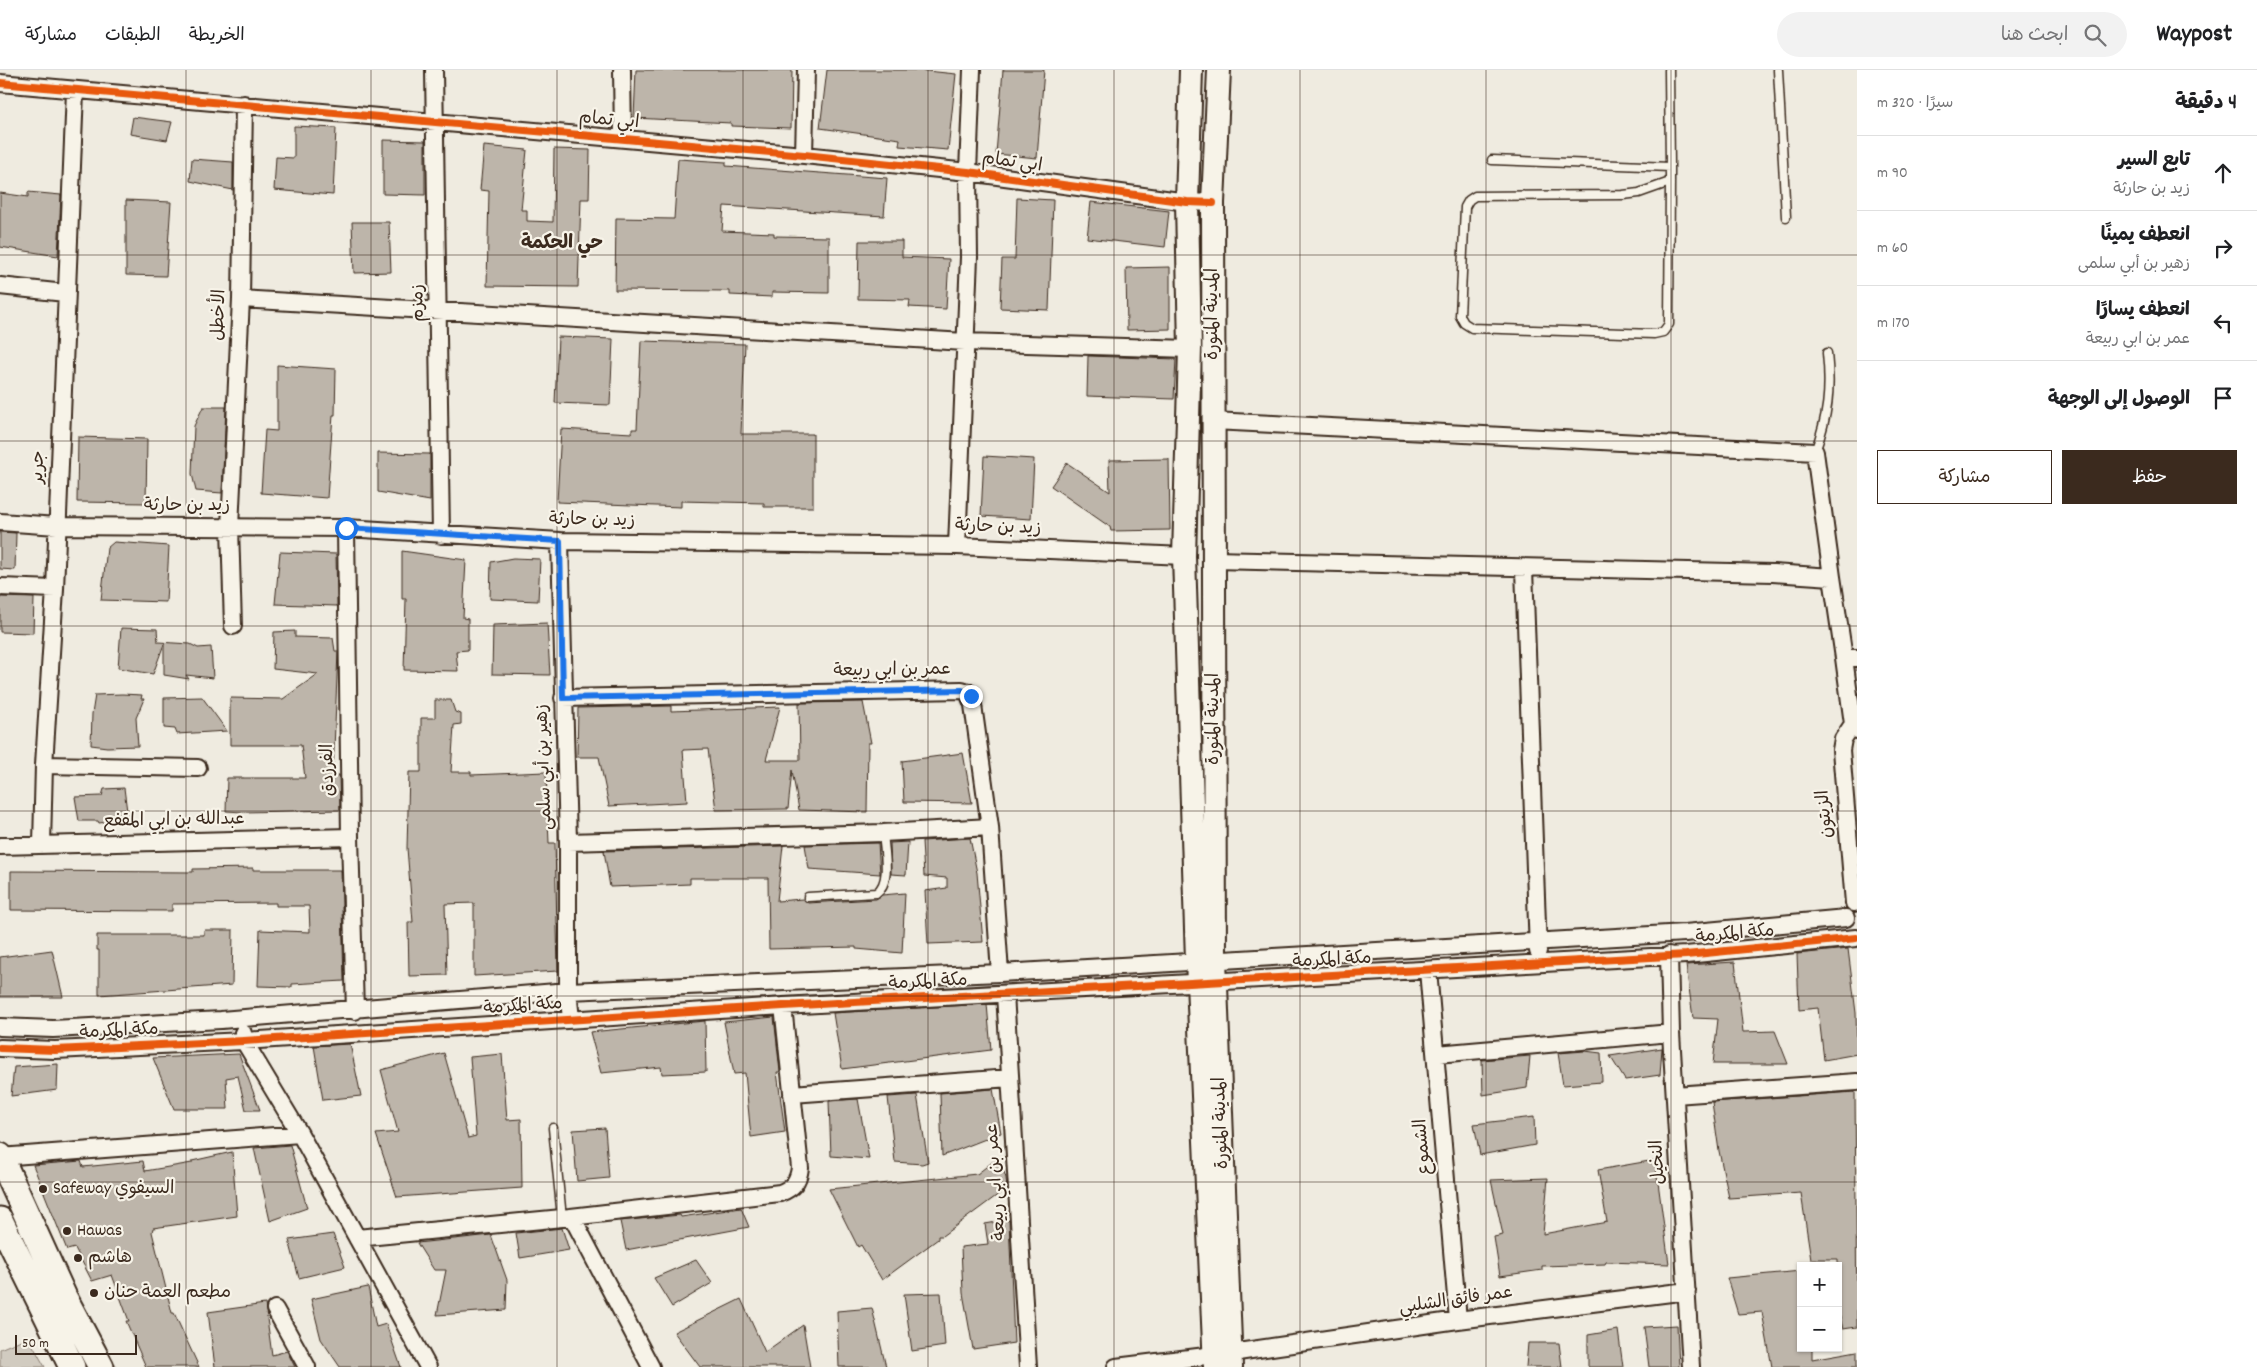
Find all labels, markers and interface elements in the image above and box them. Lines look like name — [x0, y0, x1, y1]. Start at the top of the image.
search box — [1777, 12, 2127, 57]
text: Waypost — [2157, 18, 2232, 52]
icon: search — [2081, 21, 2109, 49]
text: ابحث هنا — [2001, 23, 2069, 50]
text: مشاركة — [25, 24, 77, 49]
text: الطبقات — [105, 24, 161, 49]
text: الخريطة — [189, 24, 245, 49]
text: 4 دقيقة — [2175, 89, 2237, 119]
text: سيرًا · 320 m — [1877, 92, 1953, 115]
street label: ابي تمام — [578, 106, 640, 137]
street label: ابي تمام — [980, 146, 1044, 181]
text: تابع السير — [2118, 148, 2190, 175]
icon: ahead — [2209, 159, 2237, 187]
text: 90 m — [1877, 162, 1908, 185]
text: زيد بن حارثة — [2113, 178, 2190, 201]
text: انعطف يمينًا — [2101, 223, 2190, 250]
district label: حي الحكمة — [521, 231, 603, 258]
icon: right — [2209, 234, 2237, 262]
text: 60 m — [1877, 237, 1908, 260]
text: زهير بن أبي سلمى — [2078, 253, 2190, 276]
street label: المدينة المنورة — [1201, 268, 1226, 360]
street label: زمزم — [406, 284, 432, 322]
street label: الأخطل — [205, 289, 233, 341]
text: انعطف يسارًا — [2096, 298, 2190, 325]
icon: left — [2209, 309, 2237, 337]
text: 170 m — [1877, 312, 1910, 335]
text: عمر بن ابي ربيعة — [2086, 328, 2190, 351]
icon: arrive — [2209, 384, 2237, 412]
text: الوصول إلى الوجهة — [2048, 387, 2190, 414]
street label: جرير — [26, 450, 52, 486]
button: مشاركة — [1877, 450, 2052, 504]
button: حفظ — [2062, 450, 2237, 504]
street label: زيد بن حارثة — [144, 494, 230, 519]
street label: زيد بن حارثة — [549, 508, 635, 534]
street label: زيد بن حارثة — [954, 514, 1042, 542]
route start — [335, 517, 358, 540]
street label: عمر بن ابي ربيعة — [833, 657, 951, 686]
street label: المدينة المنورة — [1202, 673, 1227, 765]
route end — [960, 685, 983, 708]
street label: زهير بن أبي سلمى — [530, 703, 561, 830]
street label: الفرزدق — [316, 743, 342, 797]
street label: الزيتون — [1811, 789, 1841, 839]
street label: عبدالله بن ابي المقفع — [103, 807, 245, 836]
street label: مكة المكرمة — [1694, 919, 1776, 951]
street label: مكة المكرمة — [1292, 946, 1372, 976]
street label: مكة المكرمة — [888, 968, 968, 998]
street label: مكة المكرمة — [483, 992, 563, 1022]
street label: مكة المكرمة — [79, 1017, 159, 1047]
street label: المدينة المنورة — [1208, 1076, 1236, 1170]
street label: الشموع — [1409, 1117, 1439, 1177]
street label: عمر بن ابي ربيعة — [980, 1123, 1015, 1241]
street label: النخيل — [1645, 1139, 1673, 1185]
place label: Safeway السيفوي — [53, 1177, 174, 1202]
marker: Safeway السيفوي — [37, 1183, 49, 1195]
place label: Hawas — [77, 1219, 122, 1244]
marker: Hawas — [61, 1225, 73, 1237]
place label: هاشم — [88, 1246, 132, 1271]
marker: هاشم — [72, 1252, 84, 1264]
map controls — [1797, 1262, 1842, 1352]
button: + — [1797, 1262, 1842, 1307]
place label: مطعم العمة حنان — [104, 1281, 231, 1306]
street label: عمر فائق الشلبي — [1398, 1281, 1515, 1322]
marker: مطعم العمة حنان — [88, 1287, 100, 1299]
button: − — [1797, 1307, 1842, 1352]
scale bar — [15, 1332, 138, 1355]
text: 50 m — [22, 1334, 49, 1354]

